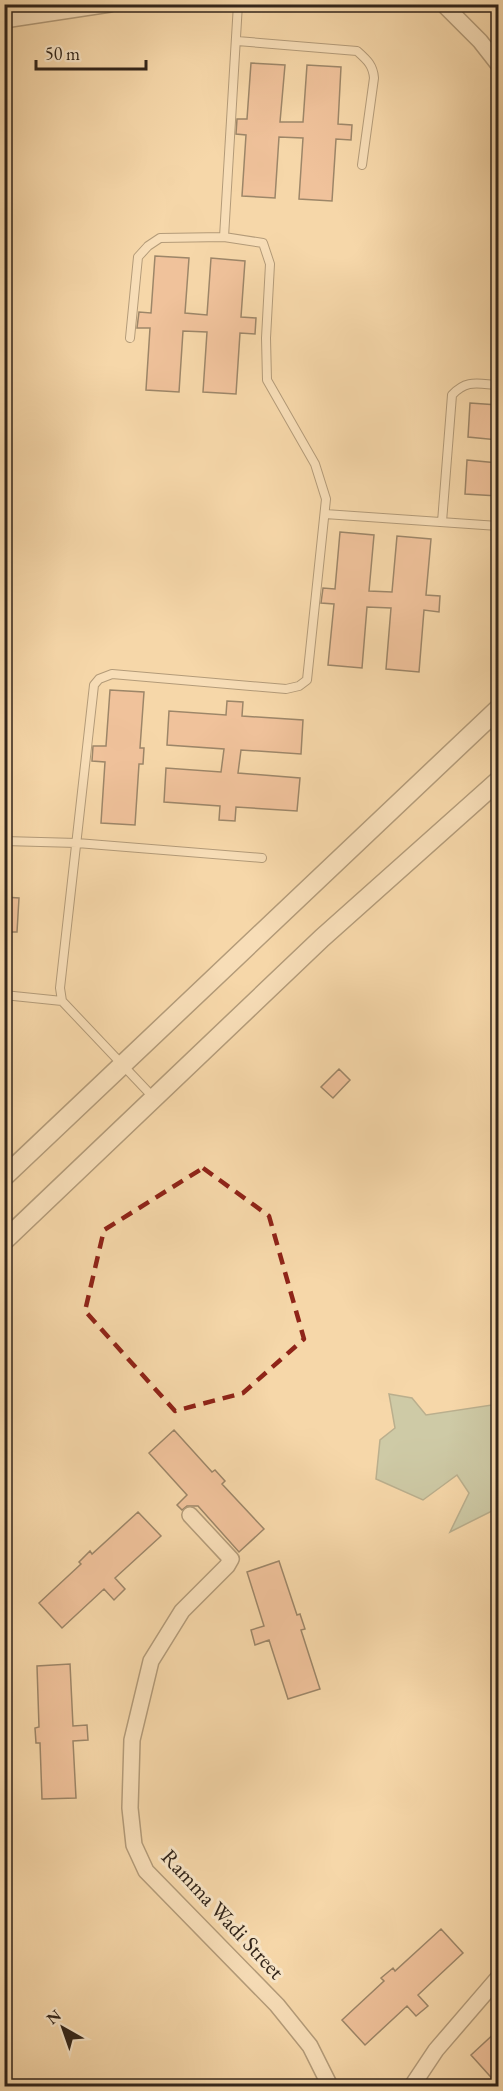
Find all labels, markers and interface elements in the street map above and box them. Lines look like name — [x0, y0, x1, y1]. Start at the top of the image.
scale bar — [36, 33, 146, 71]
text: 50 m — [45, 42, 80, 65]
street label: Ramma Wadi Street — [155, 1843, 291, 1985]
north arrow — [33, 1998, 93, 2058]
text: N — [42, 2005, 65, 2029]

